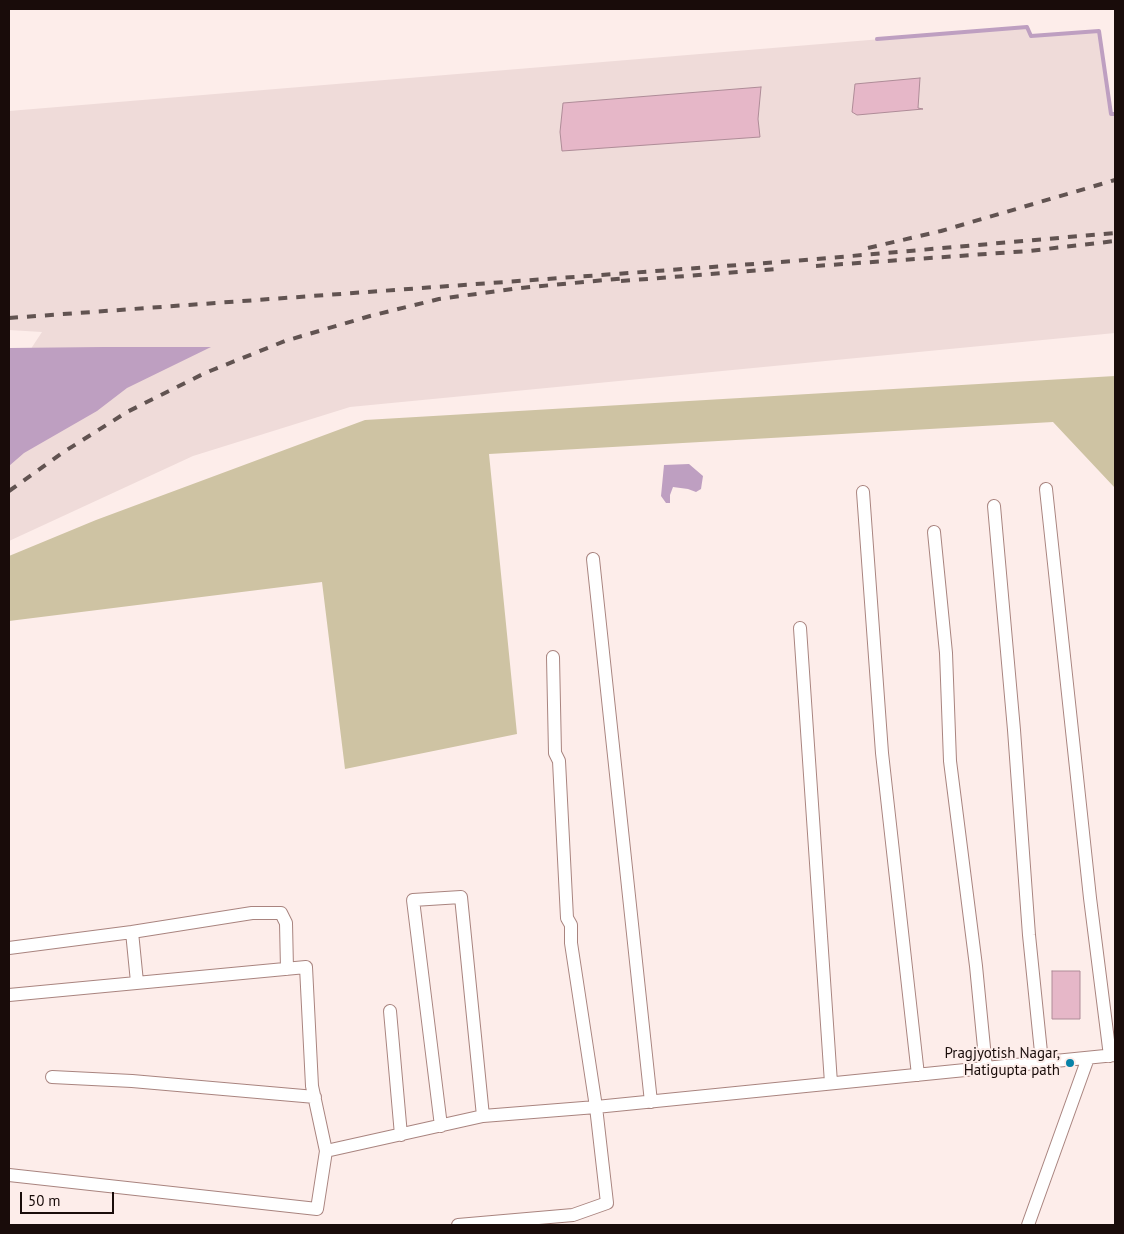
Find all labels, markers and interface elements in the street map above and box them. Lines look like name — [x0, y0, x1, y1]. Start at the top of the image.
place label: Pragjyotish Nagar, Hatigupta path — [944, 1045, 1060, 1080]
marker: Pragjyotish Nagar, Hatigupta path — [1064, 1057, 1076, 1069]
scale bar — [22, 1182, 116, 1214]
text: 50 m — [28, 1191, 61, 1210]

